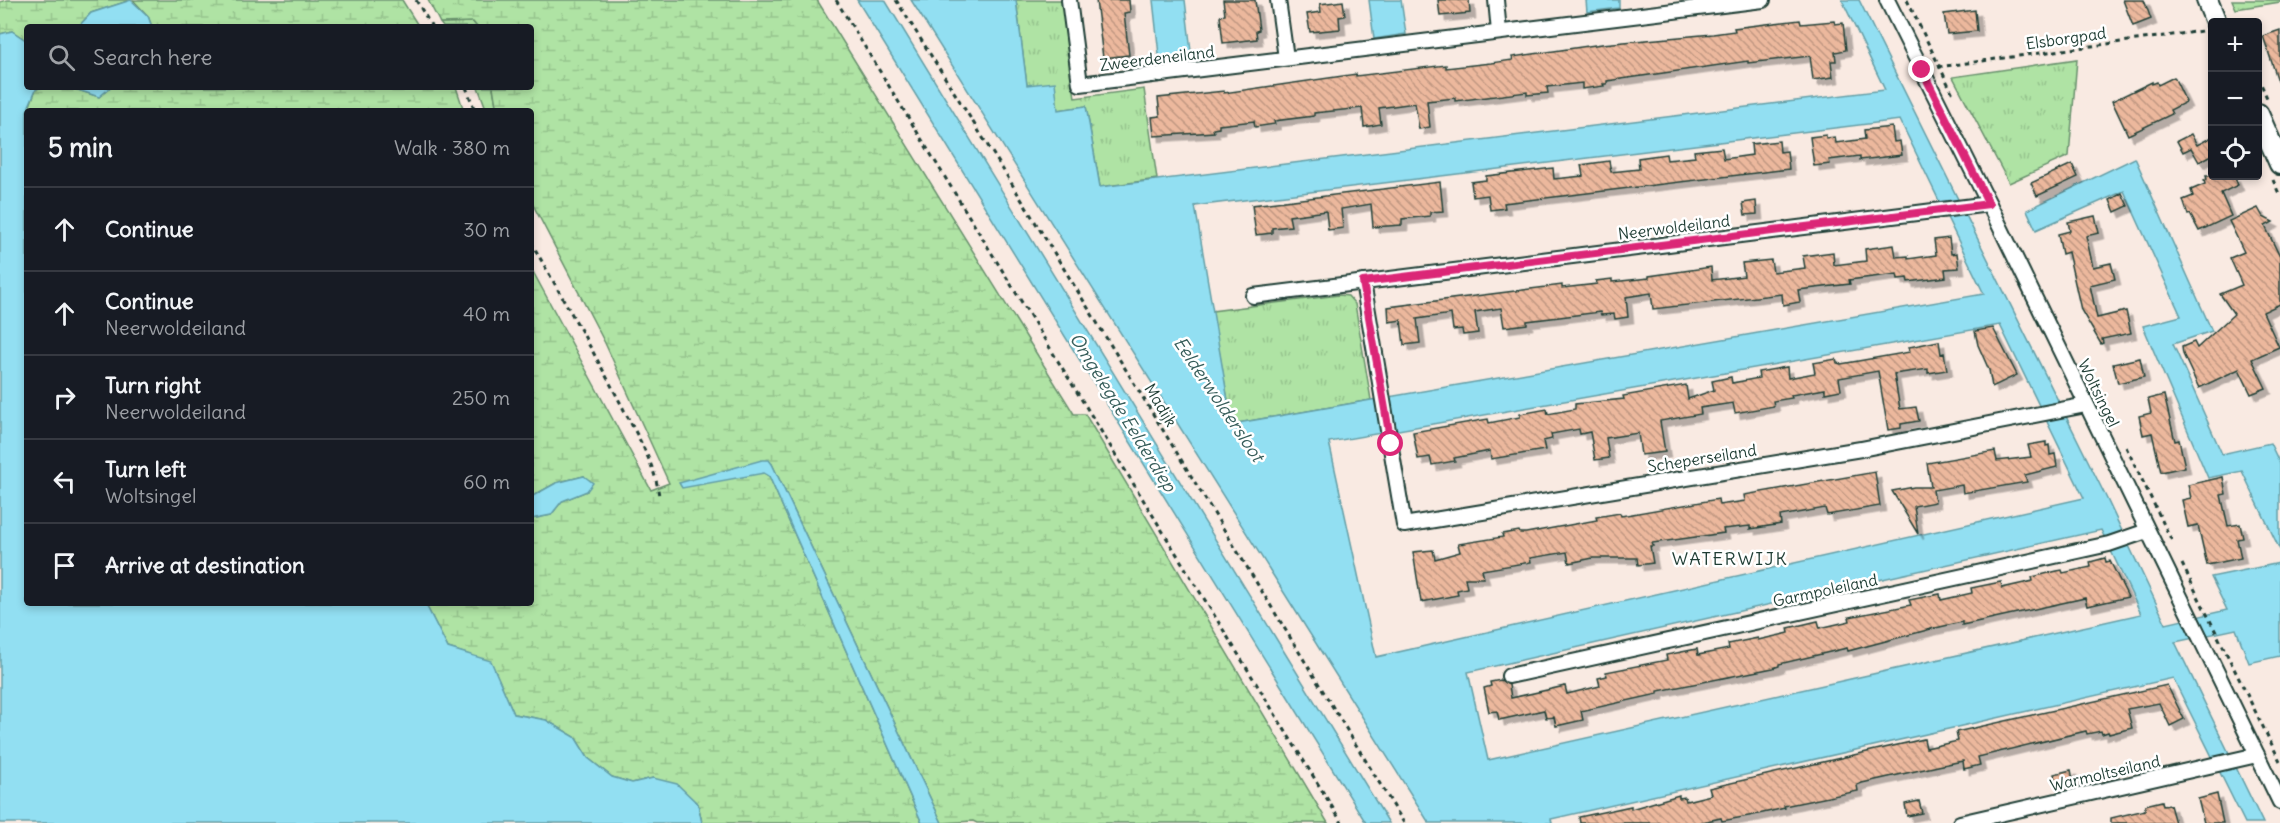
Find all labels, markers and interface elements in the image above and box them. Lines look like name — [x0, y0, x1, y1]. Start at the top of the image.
map controls — [2208, 18, 2262, 180]
button: + — [2208, 18, 2262, 72]
street label: Elsborgpad — [2025, 22, 2107, 54]
search box — [24, 24, 534, 90]
icon: search — [45, 41, 78, 74]
street label: Zweerdeneiland — [1098, 41, 1216, 75]
text: Search here — [93, 43, 212, 71]
route end — [1908, 56, 1934, 82]
button: − — [2208, 72, 2262, 126]
button: locate — [2208, 126, 2262, 180]
text: 5 min — [48, 131, 113, 164]
text: Walk · 380 m — [394, 135, 510, 160]
street label: Neerwoldeiland — [1617, 210, 1731, 244]
icon: ahead — [48, 213, 81, 246]
text: Continue — [105, 215, 194, 243]
text: 30 m — [463, 217, 510, 242]
text: Continue — [105, 287, 194, 315]
icon: ahead — [48, 297, 81, 330]
text: 40 m — [463, 301, 510, 326]
text: Neerwoldeiland — [105, 315, 246, 340]
water label: Omgelegde Eelderdiep — [1065, 328, 1182, 496]
water label: Eelderwoldersloot — [1169, 332, 1270, 467]
street label: Woltsingel — [2074, 356, 2124, 430]
text: Turn right — [105, 371, 201, 399]
street label: Madijk — [1140, 380, 1182, 430]
icon: right — [48, 381, 81, 414]
text: 250 m — [452, 385, 510, 410]
text: Neerwoldeiland — [105, 399, 246, 424]
route start — [1377, 430, 1403, 456]
street label: Scheperseiland — [1646, 440, 1758, 476]
text: Turn left — [105, 455, 186, 483]
icon: left — [48, 465, 81, 498]
text: 60 m — [463, 469, 510, 494]
text: Woltsingel — [105, 483, 197, 508]
district label: WATERWIJK — [1672, 547, 1788, 570]
icon: arrive — [48, 549, 81, 582]
text: Arrive at destination — [105, 551, 305, 579]
street label: Garmpoleiland — [1771, 569, 1879, 611]
street label: Warmoltseiland — [2048, 751, 2162, 795]

